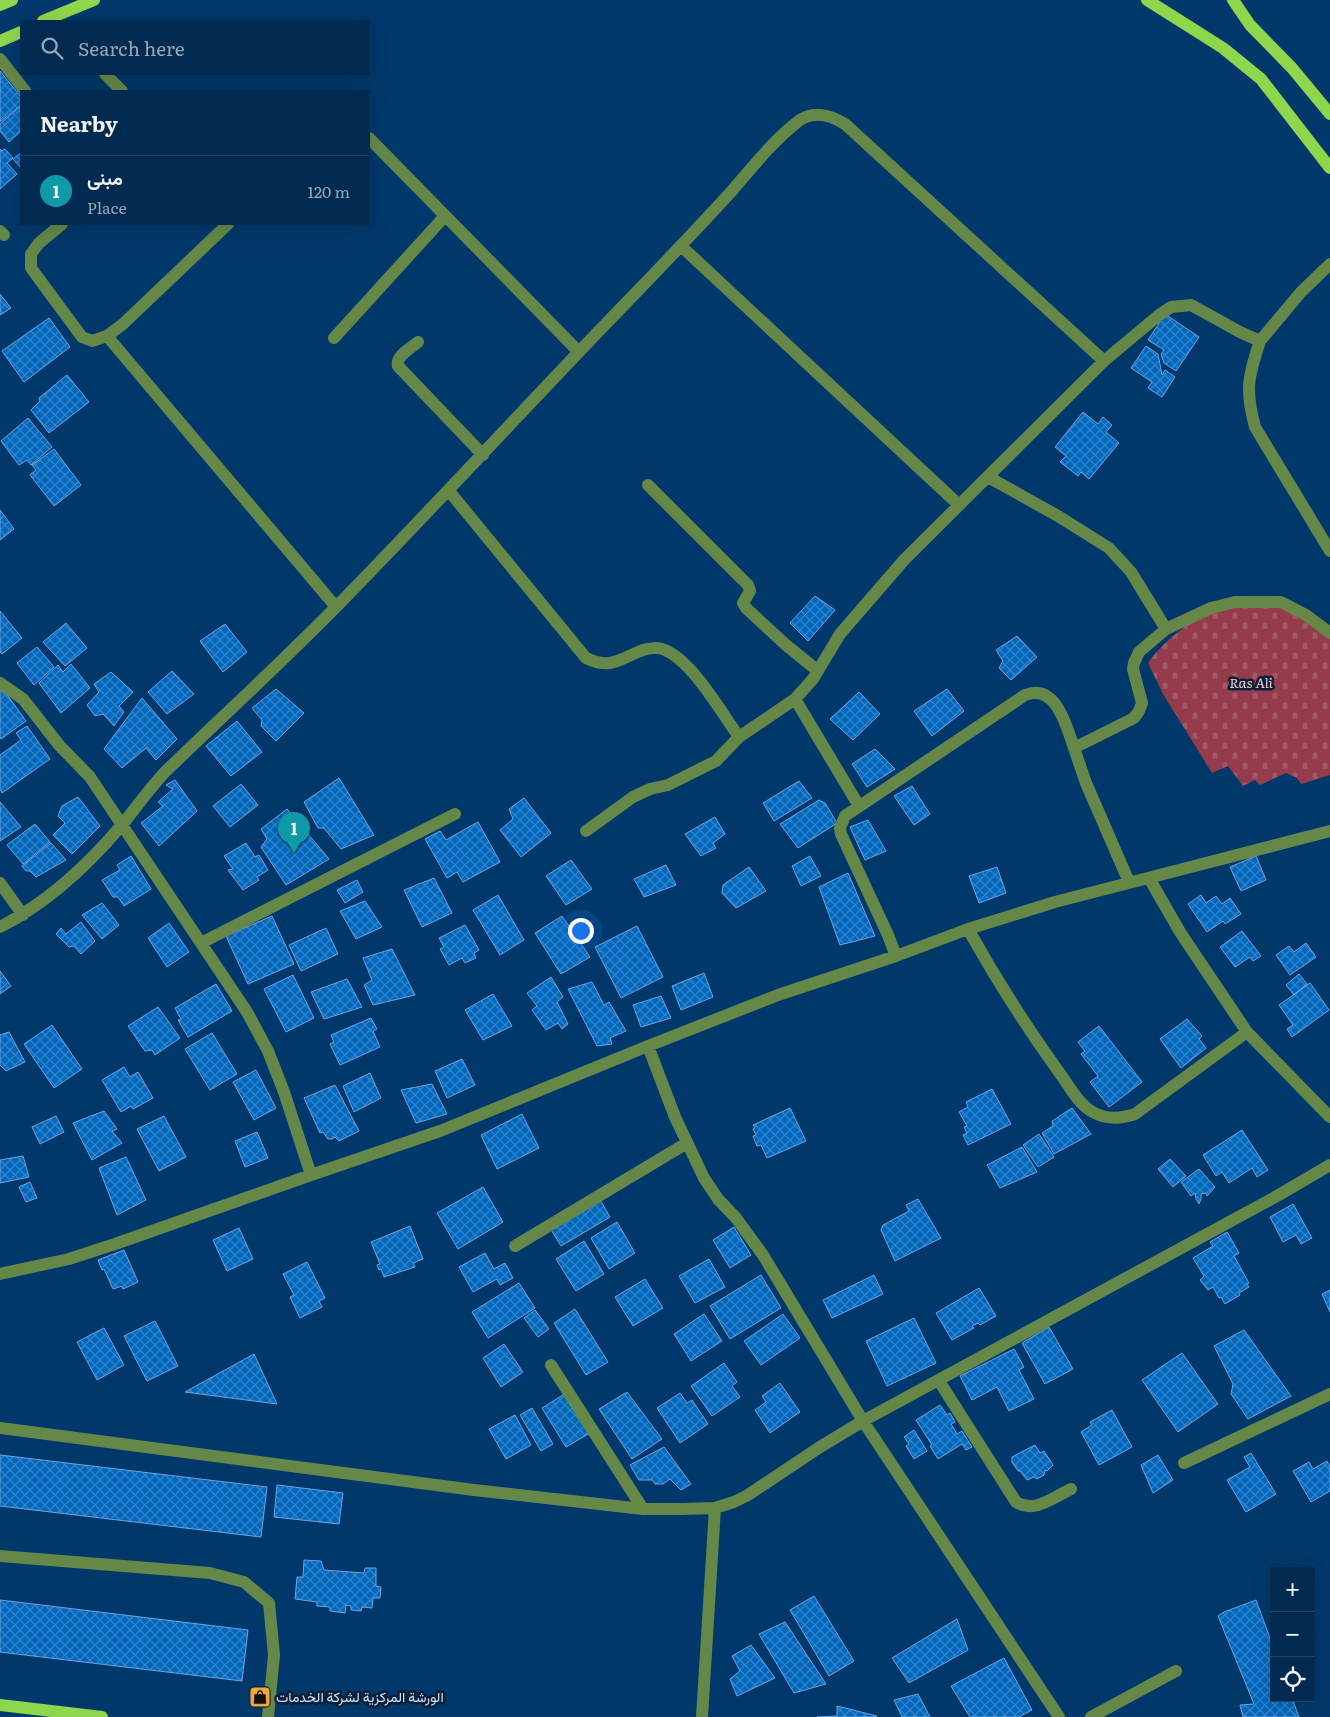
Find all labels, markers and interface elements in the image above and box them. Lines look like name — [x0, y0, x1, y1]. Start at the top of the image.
search box — [20, 20, 370, 75]
icon: search — [38, 34, 66, 62]
text: Search here — [78, 34, 185, 62]
text: Nearby — [40, 107, 118, 138]
text: مبنى — [87, 163, 123, 191]
text: 1 — [53, 179, 59, 203]
text: 120 m — [307, 179, 350, 203]
text: Place — [87, 195, 127, 219]
park label: Ras Ali — [1229, 672, 1274, 692]
pin: 1 — [278, 812, 310, 853]
your location — [568, 918, 594, 944]
map controls — [1270, 1567, 1315, 1702]
button: + — [1270, 1567, 1315, 1612]
button: − — [1270, 1612, 1315, 1657]
button: locate — [1270, 1657, 1315, 1702]
shop icon: الورشة المركزية لشركة الخدمات — [248, 1685, 272, 1709]
place label: الورشة المركزية لشركة الخدمات — [276, 1686, 444, 1706]

